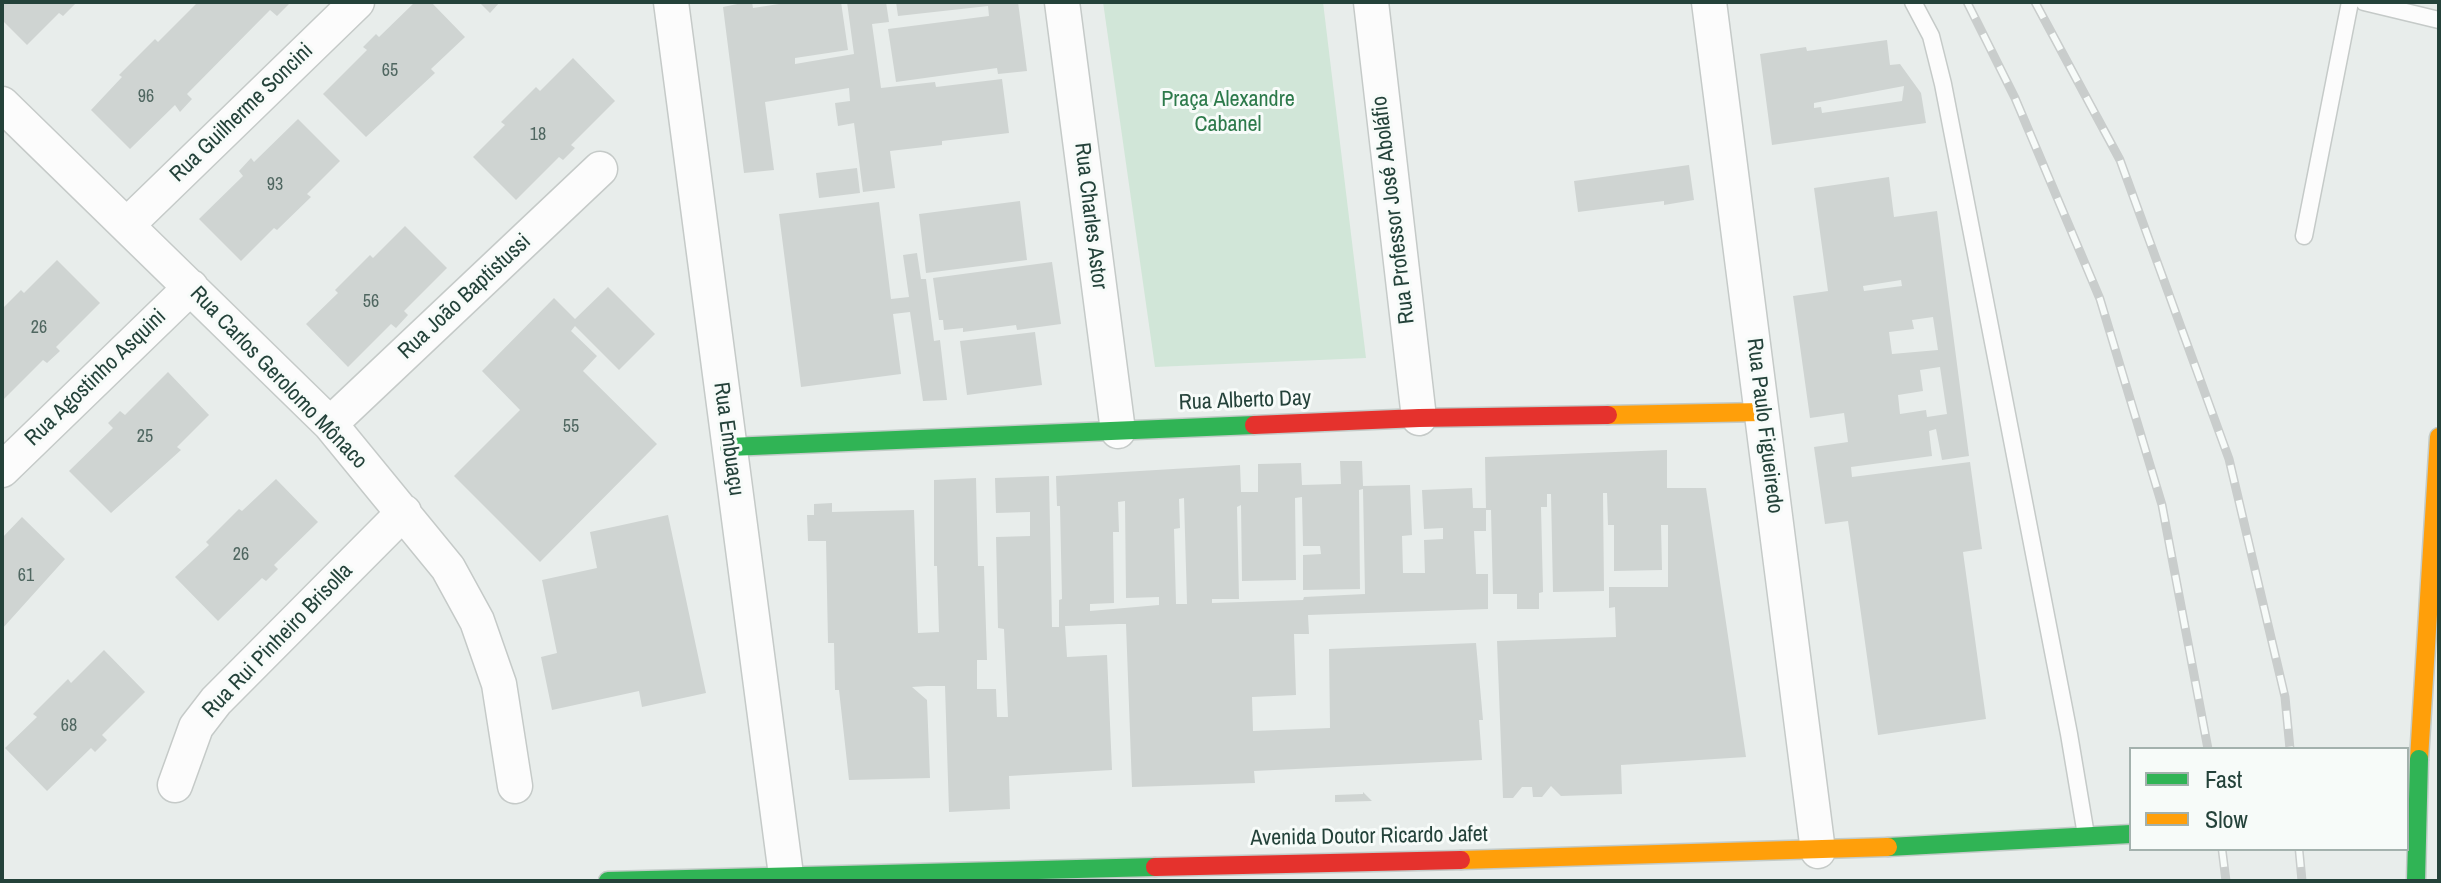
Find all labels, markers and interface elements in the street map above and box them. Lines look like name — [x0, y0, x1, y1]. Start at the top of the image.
street label: Rua Guilherme Soncini — [165, 38, 319, 188]
house number: 65 — [382, 60, 398, 82]
house number: 96 — [138, 86, 154, 108]
park label: Praça Alexandre Cabanel — [1161, 87, 1295, 138]
street label: Rua Professor José Aboláfio — [1367, 94, 1421, 326]
house number: 18 — [530, 124, 546, 146]
street label: Rua Charles Astor — [1068, 141, 1112, 291]
house number: 93 — [267, 174, 283, 196]
street label: Rua João Baptistussi — [393, 229, 537, 365]
street label: Rua Carlos Gerolomo Mônaco — [184, 281, 372, 475]
house number: 56 — [363, 291, 379, 313]
street label: Rua Agostinho Asquini — [20, 304, 172, 452]
house number: 26 — [31, 317, 47, 339]
street label: Rua Paulo Figueiredo — [1740, 337, 1788, 515]
street label: Rua Embuaçu — [707, 381, 749, 497]
street label: Rua Alberto Day — [1178, 385, 1312, 417]
house number: 55 — [563, 416, 579, 438]
house number: 25 — [137, 426, 153, 448]
house number: 26 — [233, 544, 249, 566]
street label: Rua Rui Pinheiro Brisolla — [197, 558, 359, 724]
house number: 61 — [18, 565, 34, 587]
house number: 68 — [61, 715, 77, 737]
legend — [2129, 747, 2409, 851]
text: Fast — [2205, 763, 2242, 795]
text: Slow — [2205, 803, 2248, 835]
street label: Avenida Doutor Ricardo Jafet — [1250, 822, 1488, 852]

